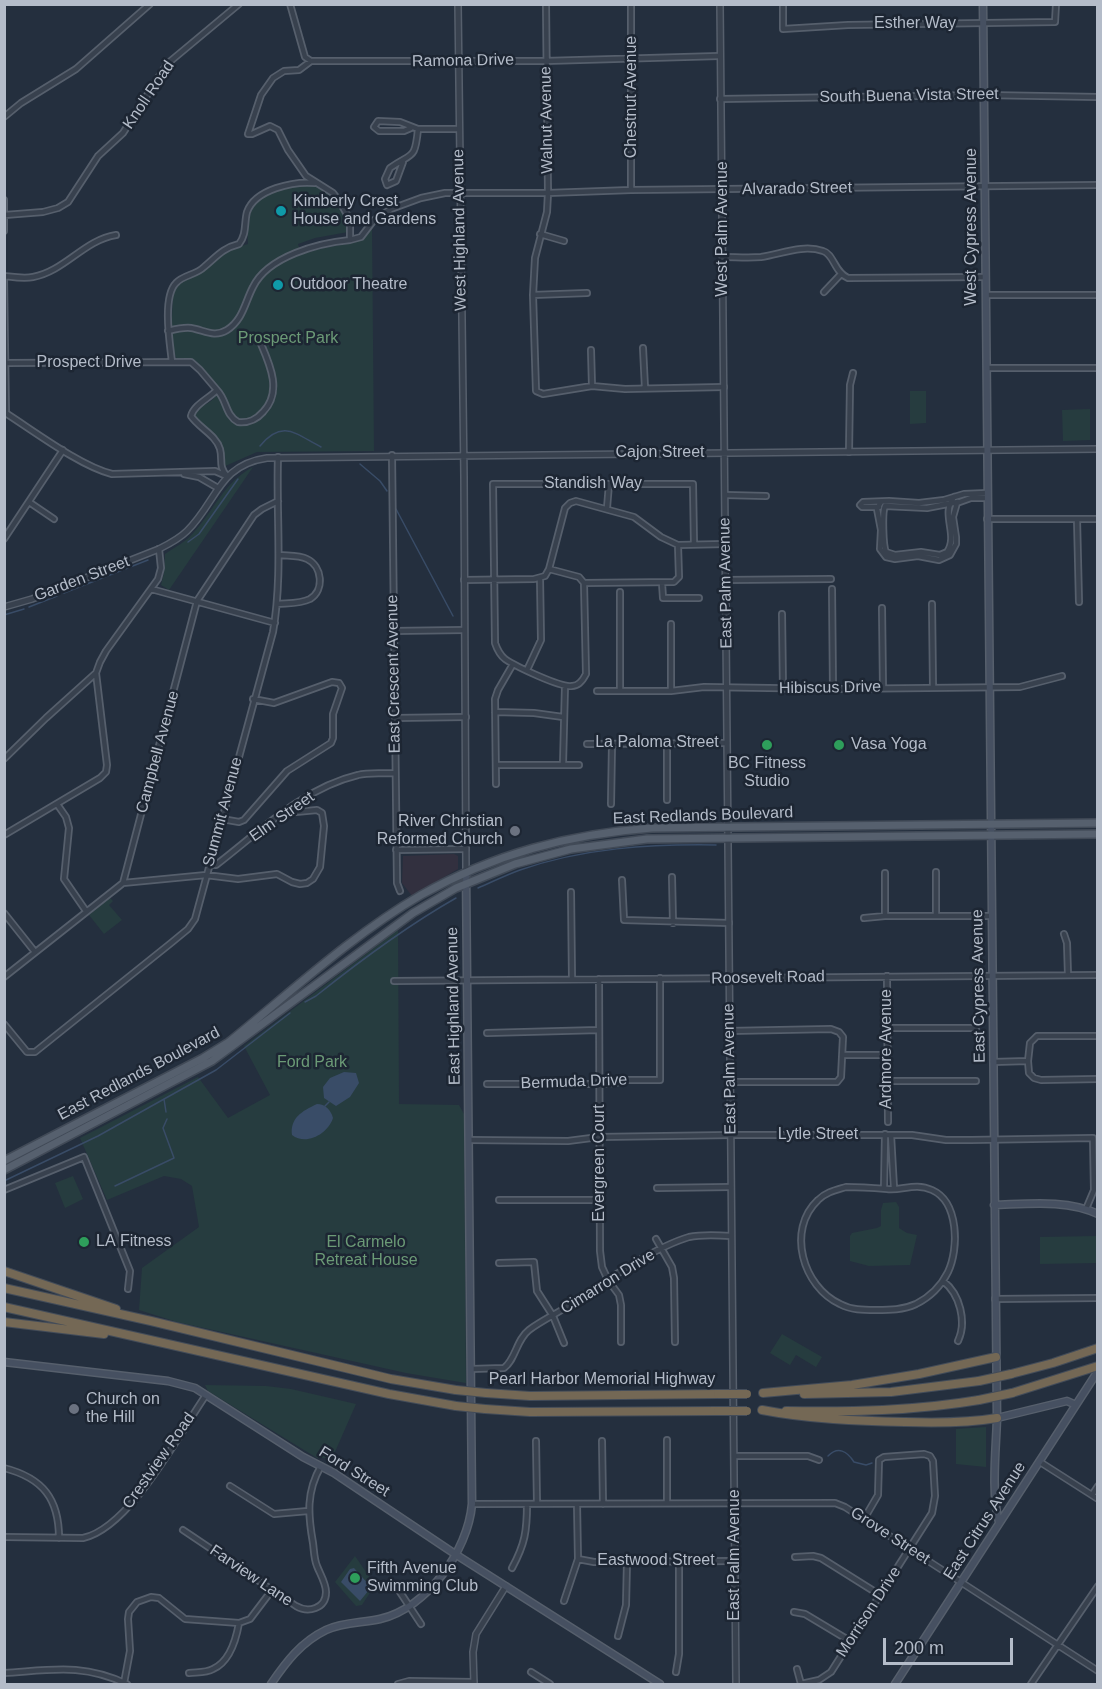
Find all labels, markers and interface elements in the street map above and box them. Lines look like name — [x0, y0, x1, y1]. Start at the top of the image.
street label: Esther Way — [874, 14, 956, 34]
street label: Chestnut Avenue — [622, 36, 642, 158]
street label: Ramona Drive — [412, 51, 514, 71]
street label: Knoll Road — [119, 57, 179, 133]
street label: Walnut Avenue — [536, 66, 558, 174]
street label: South Buena Vista Street — [819, 85, 999, 107]
street label: West Cypress Avenue — [962, 148, 982, 306]
street label: West Highland Avenue — [449, 149, 471, 311]
street label: West Palm Avenue — [713, 161, 733, 297]
street label: Alvarado Street — [742, 178, 852, 200]
place label: Kimberly Crest House and Gardens — [293, 192, 436, 230]
marker: Kimberly Crest House and Gardens — [274, 204, 288, 218]
place label: Outdoor Theatre — [290, 275, 407, 295]
marker: Outdoor Theatre — [271, 278, 285, 292]
park label: Prospect Park — [238, 329, 338, 349]
street label: Prospect Drive — [37, 353, 141, 373]
street label: Cajon Street — [616, 443, 704, 463]
street label: Standish Way — [544, 474, 642, 494]
street label: East Palm Avenue — [715, 517, 737, 649]
street label: Garden Street — [32, 552, 132, 606]
street label: East Crescent Avenue — [383, 594, 405, 754]
street label: Hibiscus Drive — [779, 678, 881, 698]
street label: Campbell Avenue — [132, 689, 184, 815]
street label: La Paloma Street — [595, 733, 719, 753]
place label: Vasa Yoga — [851, 735, 927, 755]
marker: BC Fitness Studio — [760, 738, 774, 752]
marker: Vasa Yoga — [832, 738, 846, 752]
place label: BC Fitness Studio — [728, 754, 806, 792]
street label: Summit Avenue — [199, 755, 247, 869]
street label: Elm Street — [246, 788, 318, 846]
street label: East Redlands Boulevard — [612, 803, 794, 829]
place label: River Christian Reformed Church — [377, 812, 503, 850]
marker: River Christian Reformed Church — [508, 824, 522, 838]
street label: East Cypress Avenue — [968, 909, 990, 1063]
street label: East Highland Avenue — [443, 927, 465, 1085]
street label: Roosevelt Road — [711, 967, 825, 989]
street label: Ardmore Avenue — [877, 989, 897, 1109]
street label: East Palm Avenue — [719, 1003, 741, 1135]
street label: East Redlands Boulevard — [55, 1023, 223, 1125]
park label: Ford Park — [277, 1053, 347, 1073]
street label: Bermuda Drive — [520, 1071, 628, 1093]
street label: Evergreen Court — [590, 1104, 610, 1222]
street label: Lytle Street — [778, 1125, 858, 1145]
place label: LA Fitness — [96, 1232, 172, 1252]
park label: El Carmelo Retreat House — [314, 1233, 418, 1271]
marker: LA Fitness — [77, 1235, 91, 1249]
street label: Cimarron Drive — [557, 1245, 659, 1319]
street label: Pearl Harbor Memorial Highway — [489, 1370, 715, 1390]
place label: Church on the Hill — [86, 1390, 160, 1428]
marker: Church on the Hill — [67, 1402, 81, 1416]
street label: Crestview Road — [119, 1409, 199, 1513]
street label: Ford Street — [315, 1443, 393, 1501]
street label: East Citrus Avenue — [940, 1458, 1030, 1584]
street label: East Palm Avenue — [725, 1489, 745, 1621]
street label: Grove Street — [847, 1503, 933, 1569]
street label: Farview Lane — [206, 1541, 296, 1611]
street label: Eastwood Street — [597, 1551, 715, 1571]
place label: Fifth Avenue Swimming Club — [367, 1559, 478, 1597]
street label: Morrison Drive — [833, 1563, 905, 1661]
marker: Fifth Avenue Swimming Club — [348, 1571, 362, 1585]
scale bar — [886, 1626, 1016, 1664]
text: 200 m — [894, 1638, 944, 1658]

